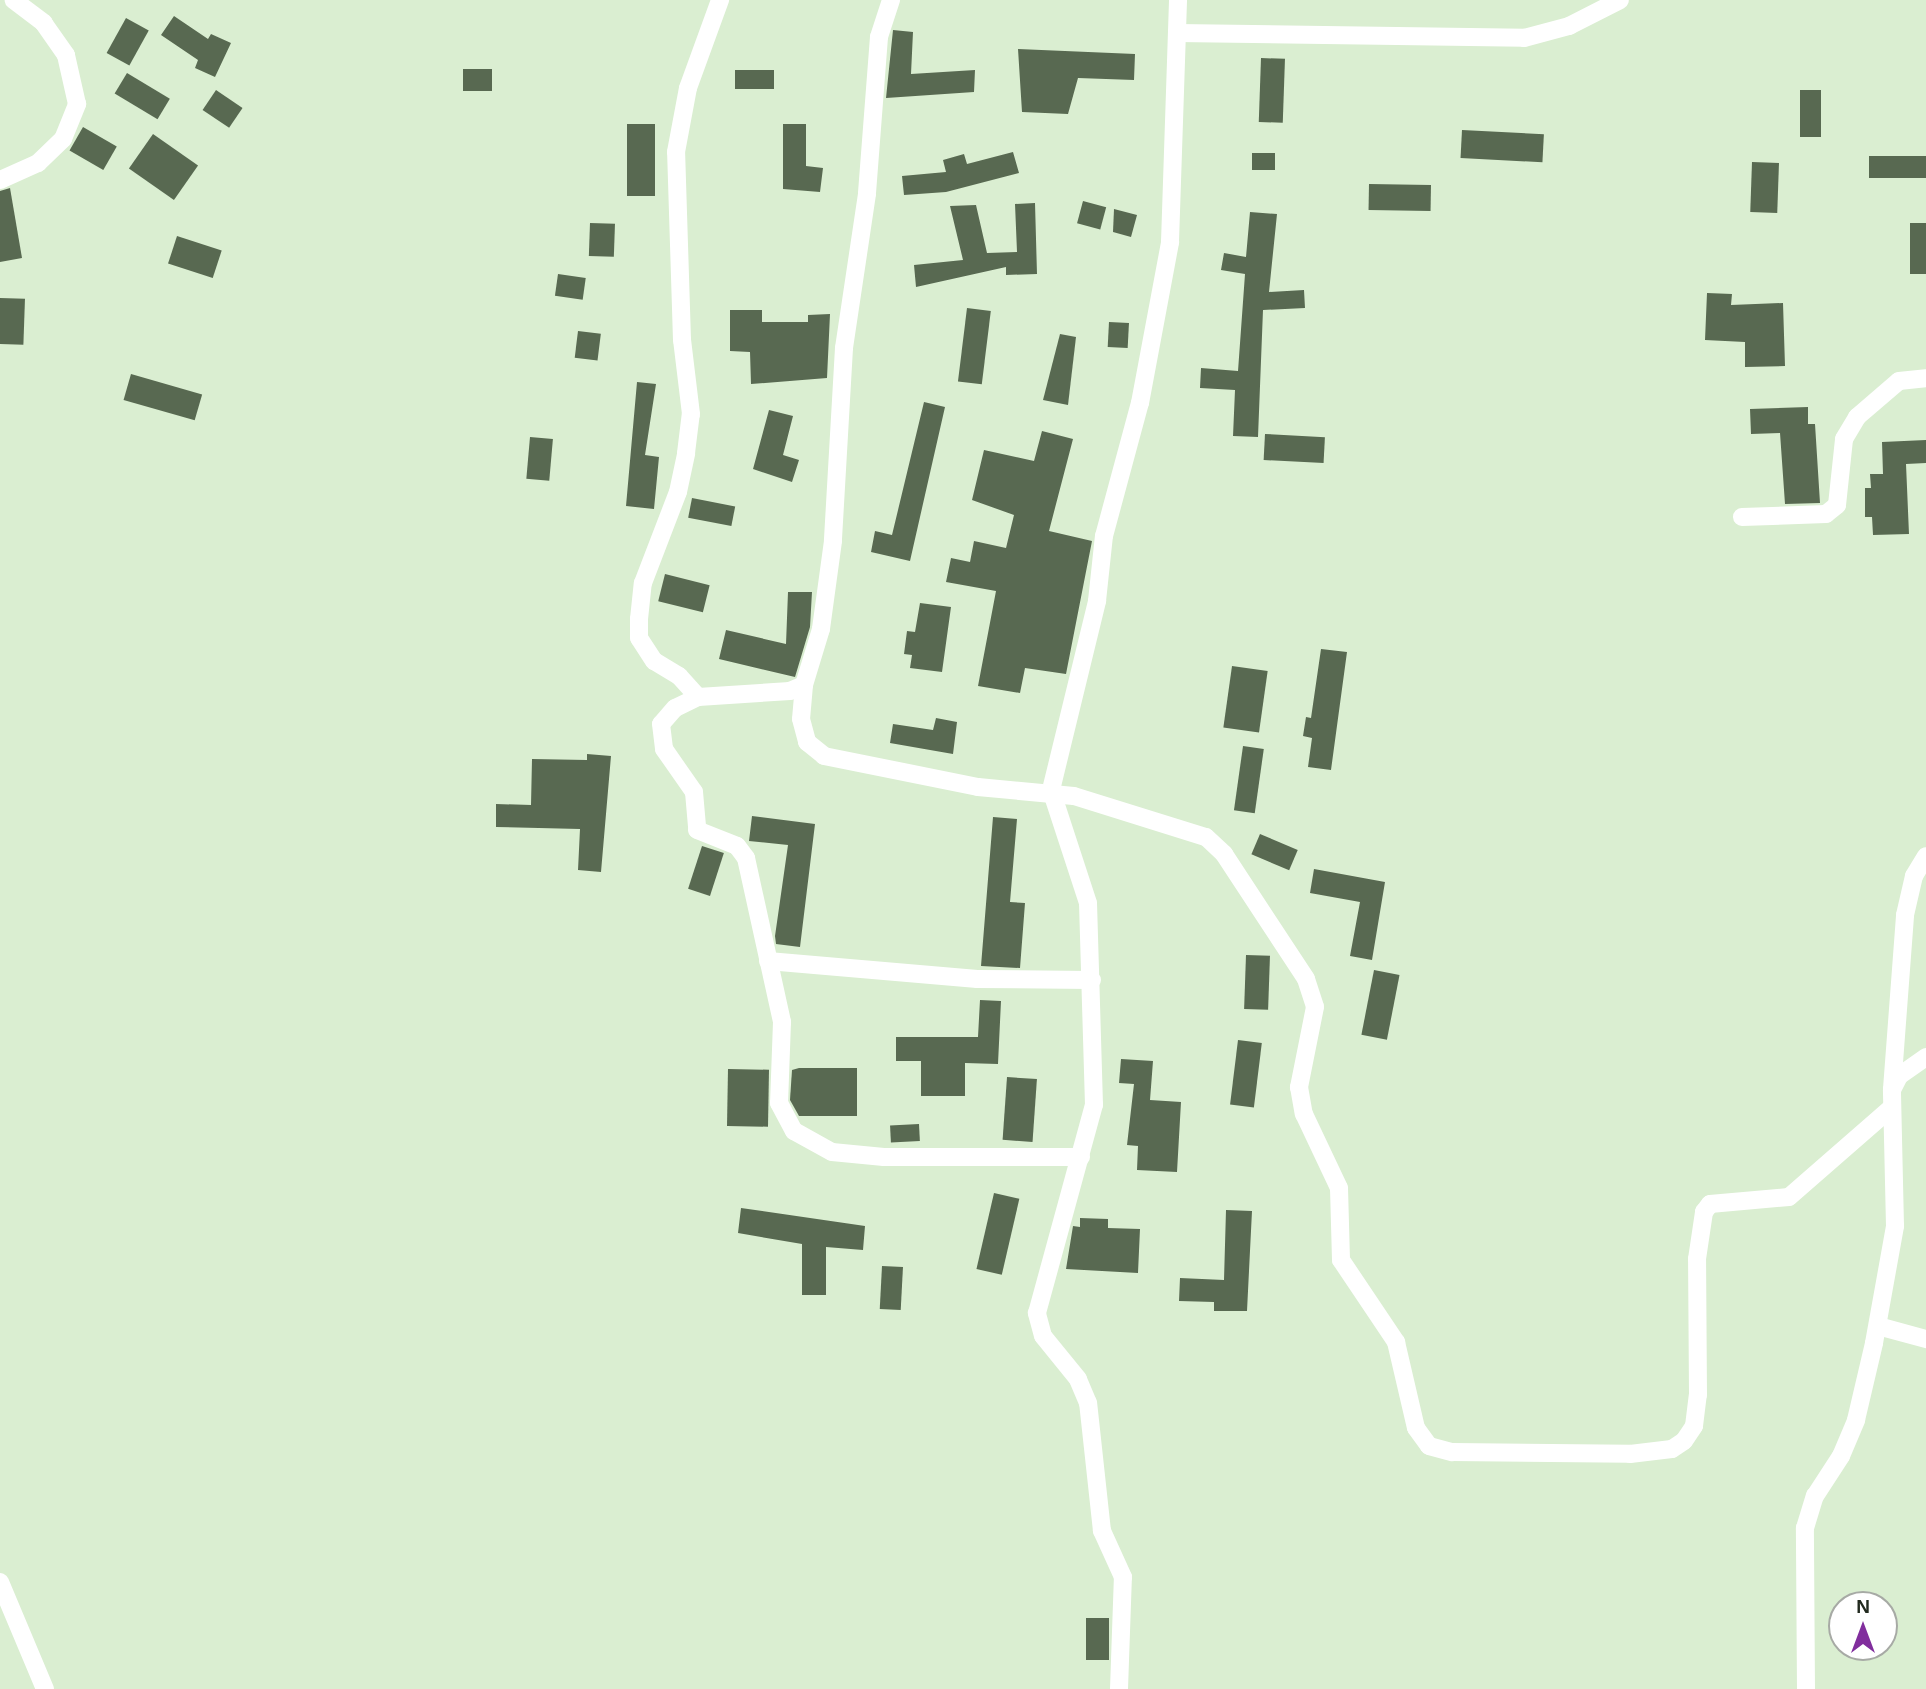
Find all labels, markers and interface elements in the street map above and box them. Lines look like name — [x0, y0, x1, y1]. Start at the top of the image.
north arrow — [1828, 1591, 1898, 1661]
text: N — [1856, 1596, 1870, 1617]

